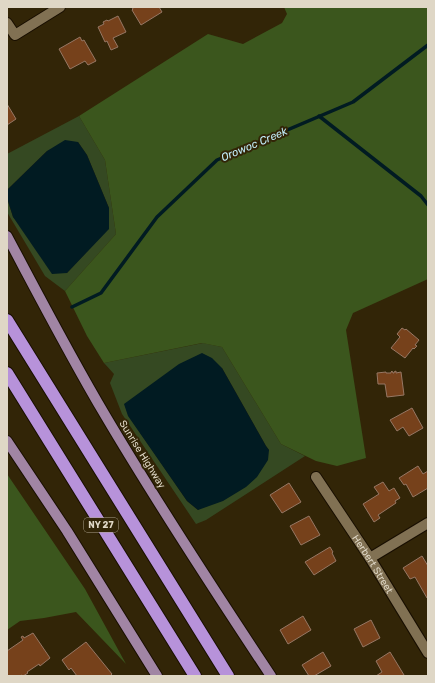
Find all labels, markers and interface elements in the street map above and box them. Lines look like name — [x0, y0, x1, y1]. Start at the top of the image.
water label: Orowoc Creek — [219, 125, 290, 164]
street label: Sunrise Highway — [116, 418, 168, 491]
road number: NY 27 — [84, 518, 118, 532]
street label: Herbert Street — [349, 533, 395, 596]

